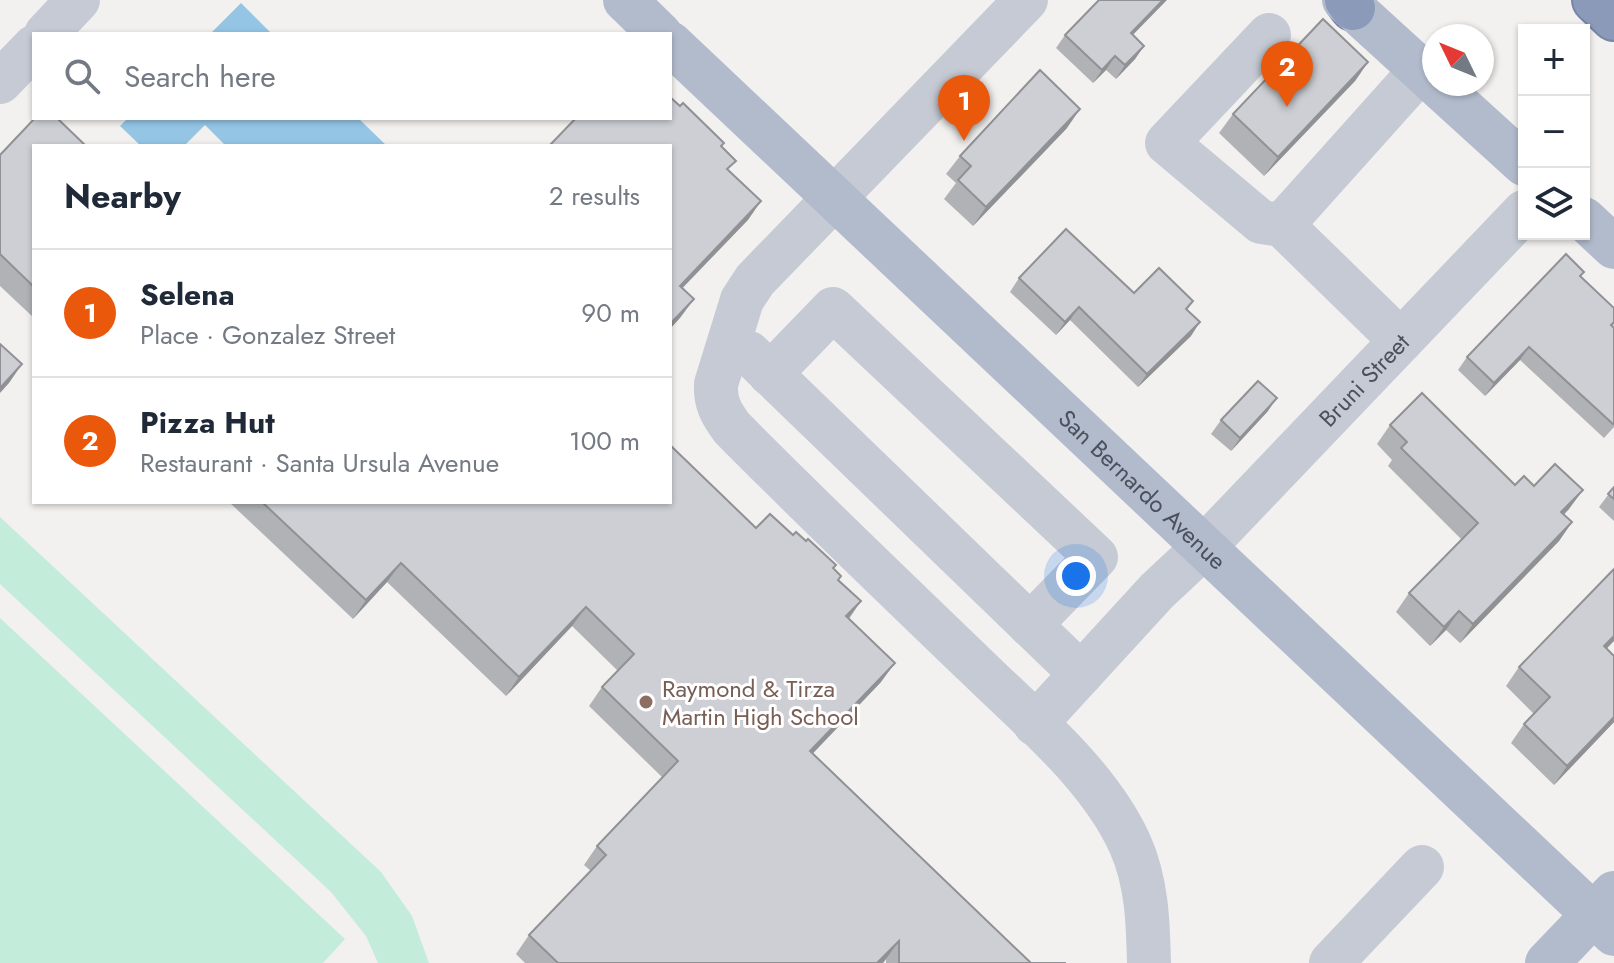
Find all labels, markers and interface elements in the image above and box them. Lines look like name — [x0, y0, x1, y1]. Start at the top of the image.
north arrow — [1422, 24, 1494, 96]
map controls — [1518, 24, 1590, 240]
button: + — [1518, 24, 1590, 96]
search box — [32, 32, 672, 120]
pin: 2 — [1261, 41, 1313, 107]
icon: search — [60, 54, 104, 98]
text: Search here — [124, 55, 276, 98]
pin: 1 — [938, 75, 990, 141]
button: − — [1518, 96, 1590, 168]
button: layers — [1518, 168, 1590, 240]
text: Nearby — [64, 172, 181, 221]
text: 2 results — [549, 177, 640, 215]
text: Selena — [140, 273, 235, 316]
text: 1 — [83, 294, 97, 332]
text: 90 m — [581, 294, 640, 332]
text: Place · Gonzalez Street — [140, 316, 395, 354]
street label: Bruni Street — [1310, 325, 1417, 434]
text: Pizza Hut — [140, 401, 275, 444]
street label: San Bernardo Avenue — [1051, 401, 1235, 577]
text: 2 — [81, 422, 99, 460]
text: 100 m — [569, 422, 640, 460]
text: Restaurant · Santa Ursula Avenue — [140, 444, 499, 482]
your location — [1056, 556, 1096, 596]
place label: Raymond & Tirza Martin High School — [662, 671, 859, 734]
marker: Raymond & Tirza Martin High School — [637, 693, 655, 711]

